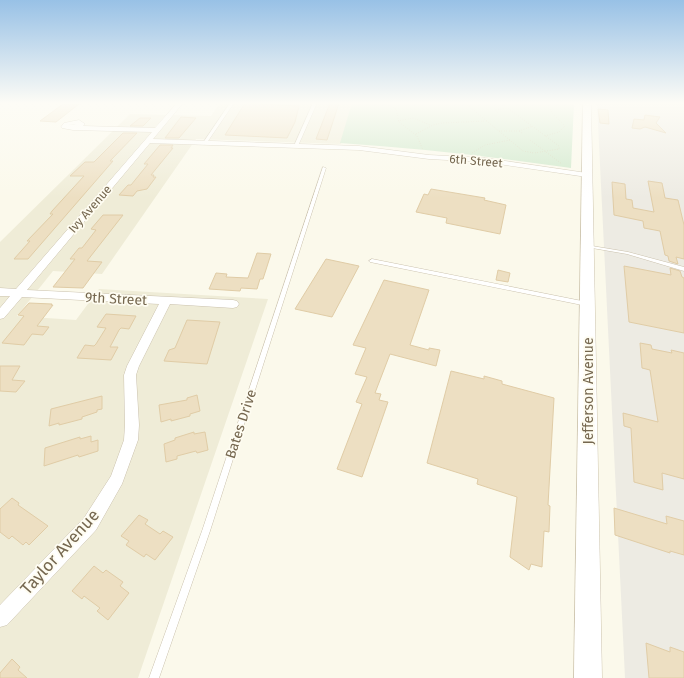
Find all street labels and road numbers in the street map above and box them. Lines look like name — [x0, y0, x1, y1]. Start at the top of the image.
street label: 6th Street — [449, 152, 504, 170]
street label: Ivy Avenue — [66, 182, 114, 236]
street label: 9th Street — [84, 289, 148, 309]
street label: Jefferson Avenue — [580, 337, 597, 445]
street label: Bates Drive — [222, 387, 260, 461]
street label: Taylor Avenue — [16, 505, 104, 599]

